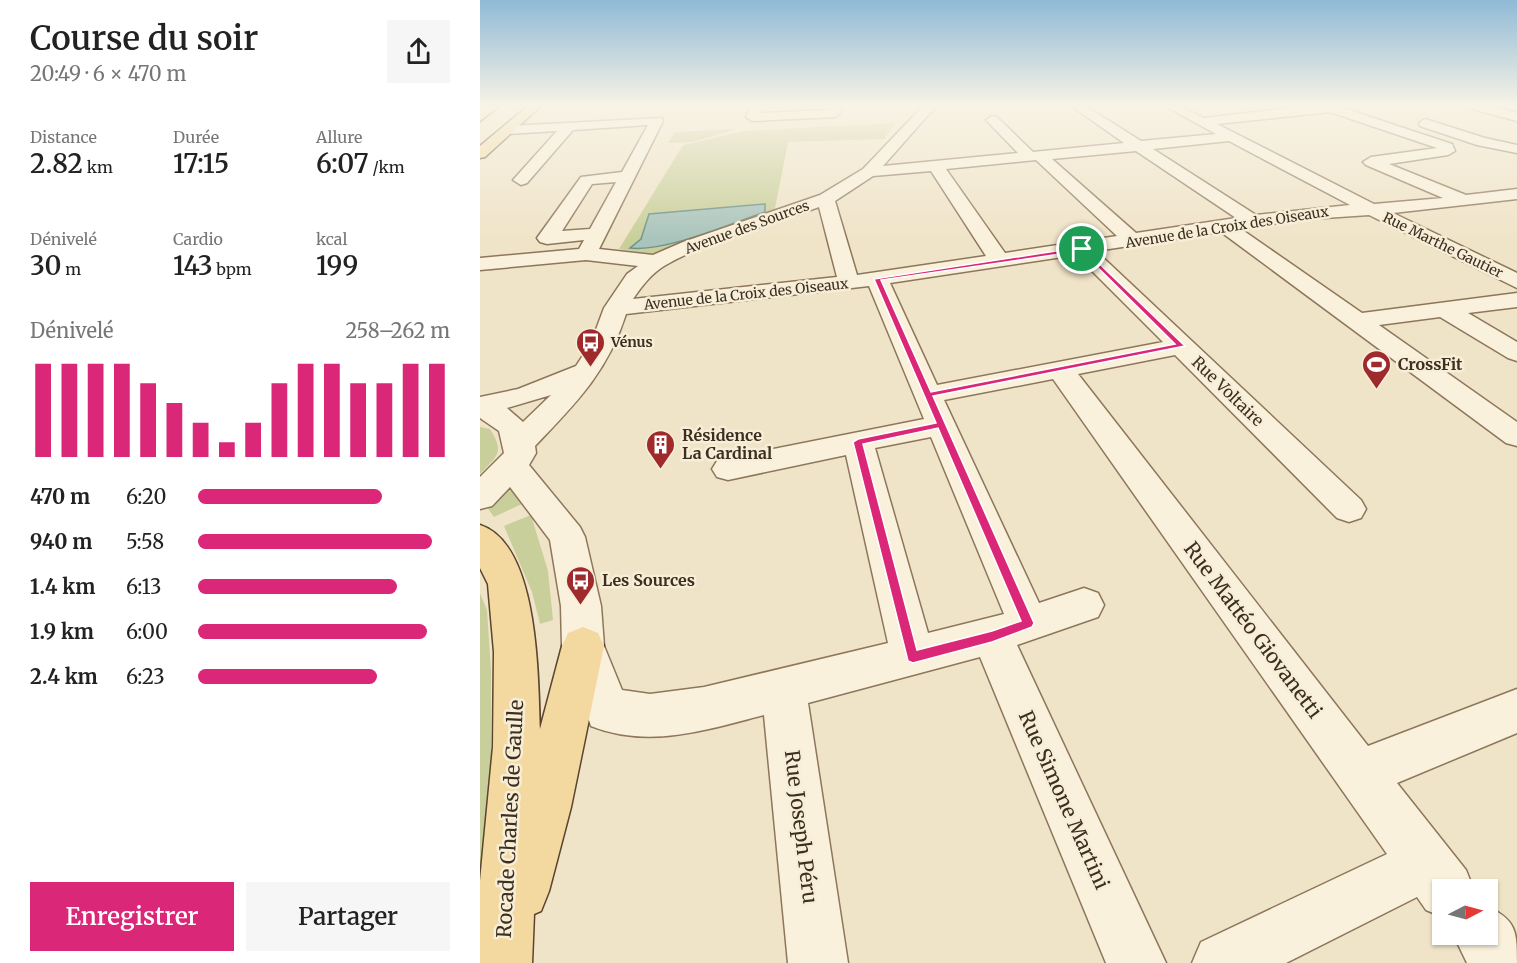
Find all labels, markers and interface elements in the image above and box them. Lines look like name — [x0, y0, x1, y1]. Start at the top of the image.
text: Course du soir — [30, 18, 258, 59]
button: share — [387, 20, 450, 83]
text: 20:49 · 6 × 470 m — [30, 61, 186, 86]
text: Distance — [30, 127, 97, 147]
text: Durée — [173, 127, 219, 147]
text: Allure — [316, 127, 362, 147]
text: 2.82 — [30, 147, 83, 180]
text: 17:15 — [173, 147, 229, 180]
text: 6:07 — [316, 147, 369, 180]
text: km — [83, 157, 113, 177]
text: /km — [369, 157, 405, 177]
street label: Avenue des Sources — [681, 196, 812, 258]
street label: Avenue de la Croix des Oiseaux — [1123, 202, 1331, 252]
street label: Rue Marthe Gautier — [1380, 208, 1506, 282]
pin — [1056, 223, 1107, 274]
text: Dénivelé — [30, 229, 97, 249]
text: Cardio — [173, 229, 223, 249]
text: kcal — [316, 229, 347, 249]
icon: arrive — [1065, 232, 1098, 265]
text: 30 — [30, 249, 62, 282]
text: 143 — [173, 249, 213, 282]
text: 199 — [316, 249, 358, 282]
text: m — [62, 259, 81, 279]
text: bpm — [213, 259, 252, 279]
street label: Avenue de la Croix des Oiseaux — [642, 274, 850, 314]
text: Dénivelé — [30, 318, 114, 343]
text: 258–262 m — [345, 318, 450, 343]
bus stop icon: Vénus — [574, 326, 606, 368]
place label: Vénus — [610, 333, 653, 351]
sports icon: CrossFit — [1361, 348, 1393, 390]
street label: Rue Voltaire — [1188, 352, 1268, 430]
place label: CrossFit — [1398, 354, 1463, 374]
place label: Résidence La Cardinal — [682, 425, 772, 463]
building icon: Résidence La Cardinal — [645, 428, 677, 470]
text: 470 m — [30, 484, 90, 509]
text: 6:20 — [126, 484, 166, 509]
text: 940 m — [30, 529, 92, 554]
text: 5:58 — [126, 529, 164, 554]
street label: Rue Mattéo Giovanetti — [1179, 537, 1328, 723]
bus stop icon: Les Sources — [565, 564, 597, 606]
place label: Les Sources — [602, 570, 695, 590]
text: 1.4 km — [30, 574, 95, 599]
text: 6:13 — [126, 574, 162, 599]
text: 1.9 km — [30, 619, 94, 644]
text: 6:00 — [126, 619, 168, 644]
text: 2.4 km — [30, 664, 98, 689]
text: 6:23 — [126, 664, 165, 689]
street label: Rocade Charles de Gaulle — [491, 699, 528, 939]
street label: Rue Simone Martini — [1014, 707, 1115, 893]
street label: Rue Joseph Péru — [780, 749, 823, 905]
north arrow — [1432, 879, 1498, 945]
map controls — [1432, 879, 1498, 945]
button: Enregistrer — [30, 882, 234, 951]
button: Partager — [246, 882, 450, 951]

